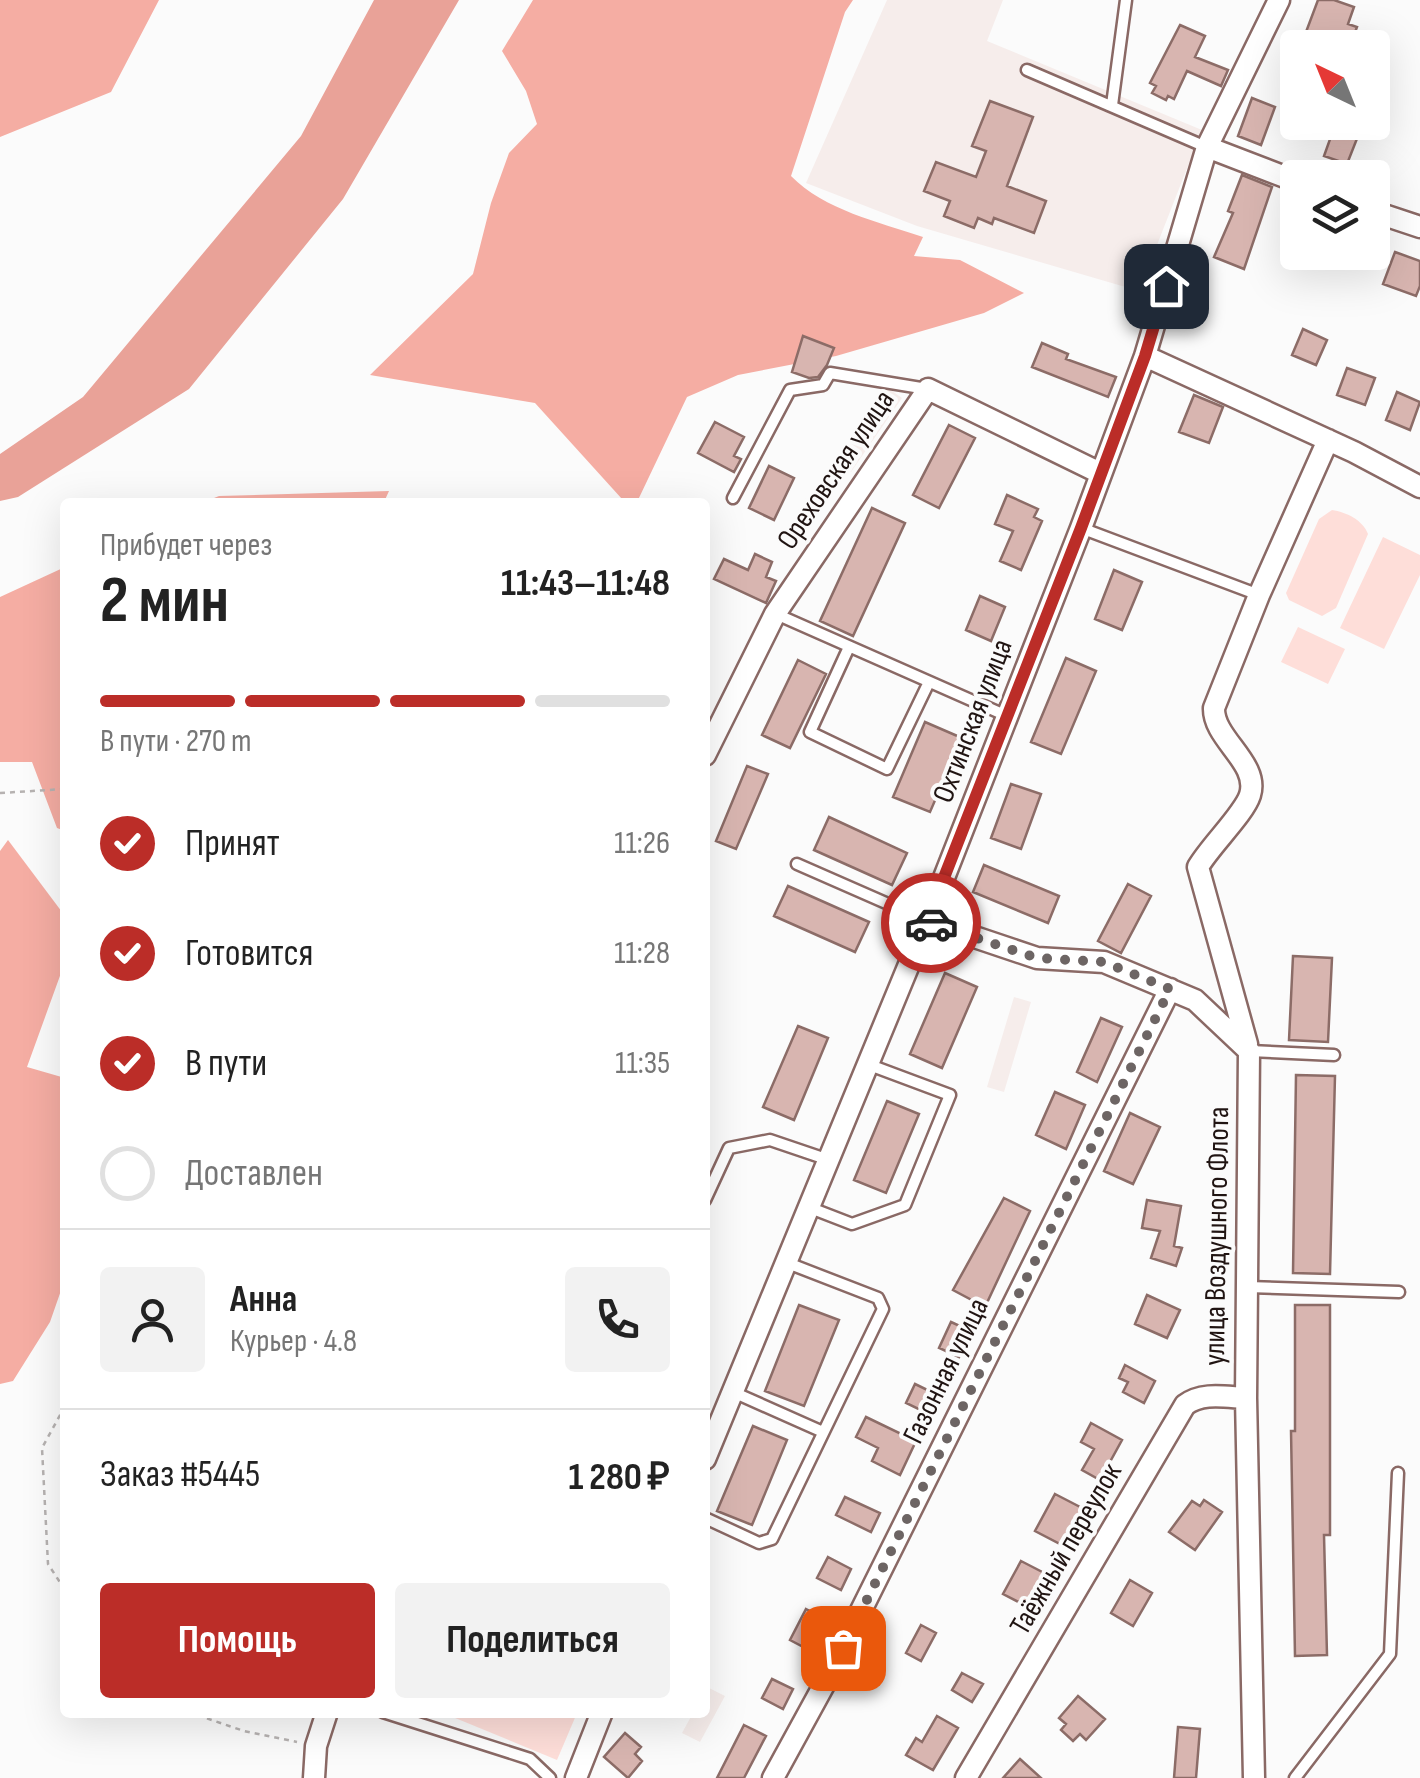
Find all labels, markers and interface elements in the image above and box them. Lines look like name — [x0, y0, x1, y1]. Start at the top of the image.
north arrow — [1280, 30, 1390, 140]
map controls — [1280, 30, 1390, 270]
button: layers — [1280, 160, 1390, 270]
pin — [1124, 244, 1209, 329]
icon: home — [1139, 259, 1194, 314]
street label: Ореховская улица — [770, 384, 902, 556]
text: Прибудет через — [100, 526, 272, 565]
text: 11:43–11:48 — [501, 561, 670, 606]
text: 2 мин — [100, 563, 229, 641]
street label: Охтинская улица — [925, 634, 1021, 808]
text: В пути · 270 m — [100, 722, 252, 761]
icon: check — [100, 816, 155, 871]
text: Принят — [185, 821, 280, 866]
text: 11:26 — [614, 824, 670, 863]
courier — [881, 873, 981, 973]
icon: car — [904, 896, 959, 951]
icon: check — [100, 926, 155, 981]
text: Готовится — [185, 931, 314, 976]
text: 11:28 — [614, 934, 670, 973]
icon: check — [100, 1036, 155, 1091]
text: В пути — [185, 1041, 267, 1086]
text: 11:35 — [615, 1044, 670, 1083]
street label: улица Воздушного Флота — [1197, 1106, 1237, 1366]
text: Доставлен — [185, 1151, 323, 1196]
button: person — [100, 1267, 205, 1372]
button: phone — [565, 1267, 670, 1372]
text: Анна — [230, 1277, 297, 1322]
street label: Газонная улица — [895, 1293, 997, 1449]
text: Курьер · 4.8 — [230, 1322, 357, 1361]
text: Заказ #5445 — [100, 1452, 260, 1497]
text: 1 280 ₽ — [568, 1455, 670, 1500]
street label: Таёжный переулок — [1002, 1456, 1130, 1641]
button: Помощь — [100, 1583, 375, 1698]
button: Поделиться — [395, 1583, 670, 1698]
pin — [801, 1606, 886, 1691]
icon: bag — [816, 1621, 871, 1676]

